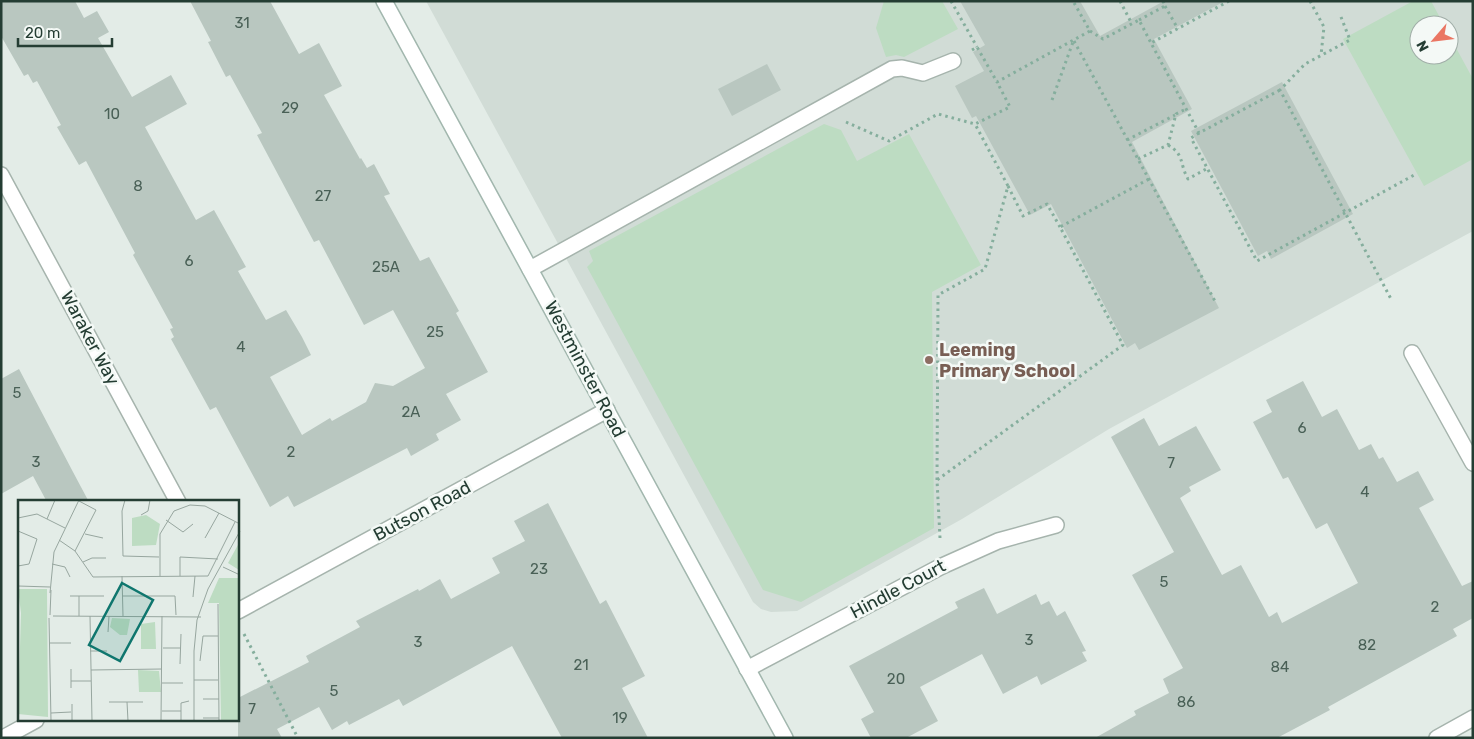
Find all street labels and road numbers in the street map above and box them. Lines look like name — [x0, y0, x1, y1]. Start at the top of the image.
street label: Waraker Way — [56, 287, 124, 389]
street label: Westminster Road — [540, 297, 630, 441]
street label: Butson Road — [369, 476, 475, 546]
street label: Hindle Court — [847, 555, 949, 623]

